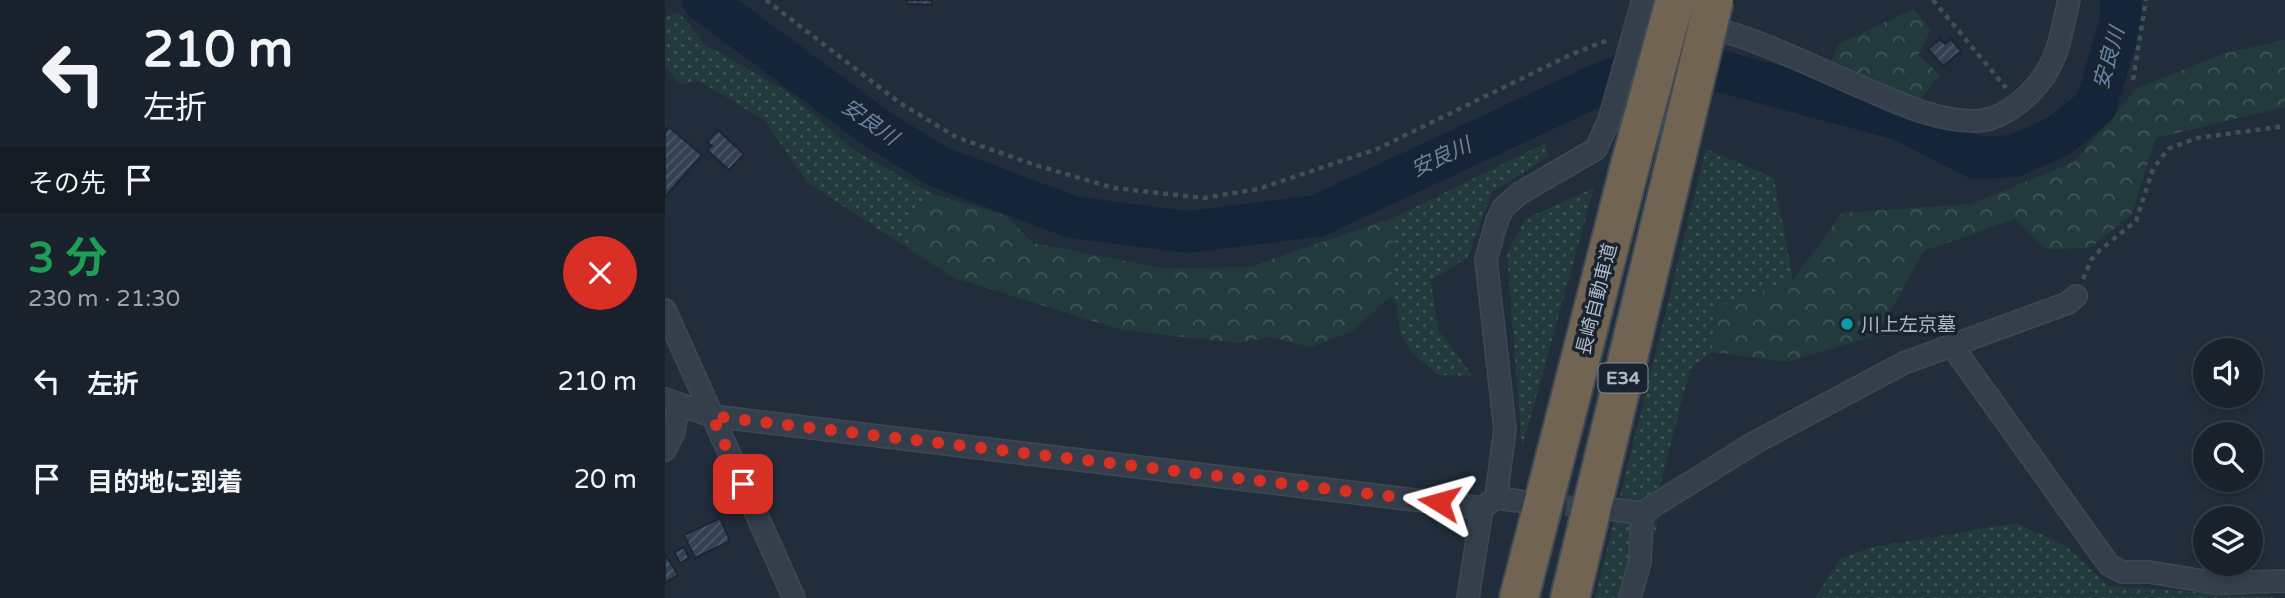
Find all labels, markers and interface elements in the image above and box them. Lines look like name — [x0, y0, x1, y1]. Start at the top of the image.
text: 210 m — [143, 21, 293, 80]
water label: 安良川 — [2089, 22, 2131, 92]
icon: left — [28, 28, 119, 119]
text: 左折 — [143, 89, 207, 127]
water label: 安良川 — [837, 94, 904, 152]
water label: 安良川 — [1407, 132, 1477, 182]
icon: arrive — [120, 161, 158, 199]
text: その先 — [28, 168, 106, 199]
text: 3 分 — [28, 233, 107, 284]
button: close — [563, 236, 637, 310]
street label: 長崎自動車道 — [1573, 241, 1621, 357]
text: 230 m · 21:30 — [28, 285, 180, 313]
place label: 川上左京墓 — [1861, 314, 1956, 336]
marker: 川上左京墓 — [1839, 316, 1855, 332]
map controls — [2193, 338, 2263, 576]
button: sound — [2193, 338, 2263, 408]
icon: left — [28, 362, 66, 400]
road number: E34 — [1599, 364, 1647, 392]
text: 210 m — [557, 366, 637, 397]
text: 左折 — [87, 369, 139, 400]
button: search — [2193, 422, 2263, 492]
pin — [713, 454, 773, 514]
icon: arrive — [28, 460, 66, 498]
text: 20 m — [574, 464, 637, 495]
icon: arrive — [724, 465, 762, 503]
position arrow — [1402, 465, 1476, 539]
text: 目的地に到着 — [87, 467, 243, 498]
button: layers — [2193, 506, 2263, 576]

